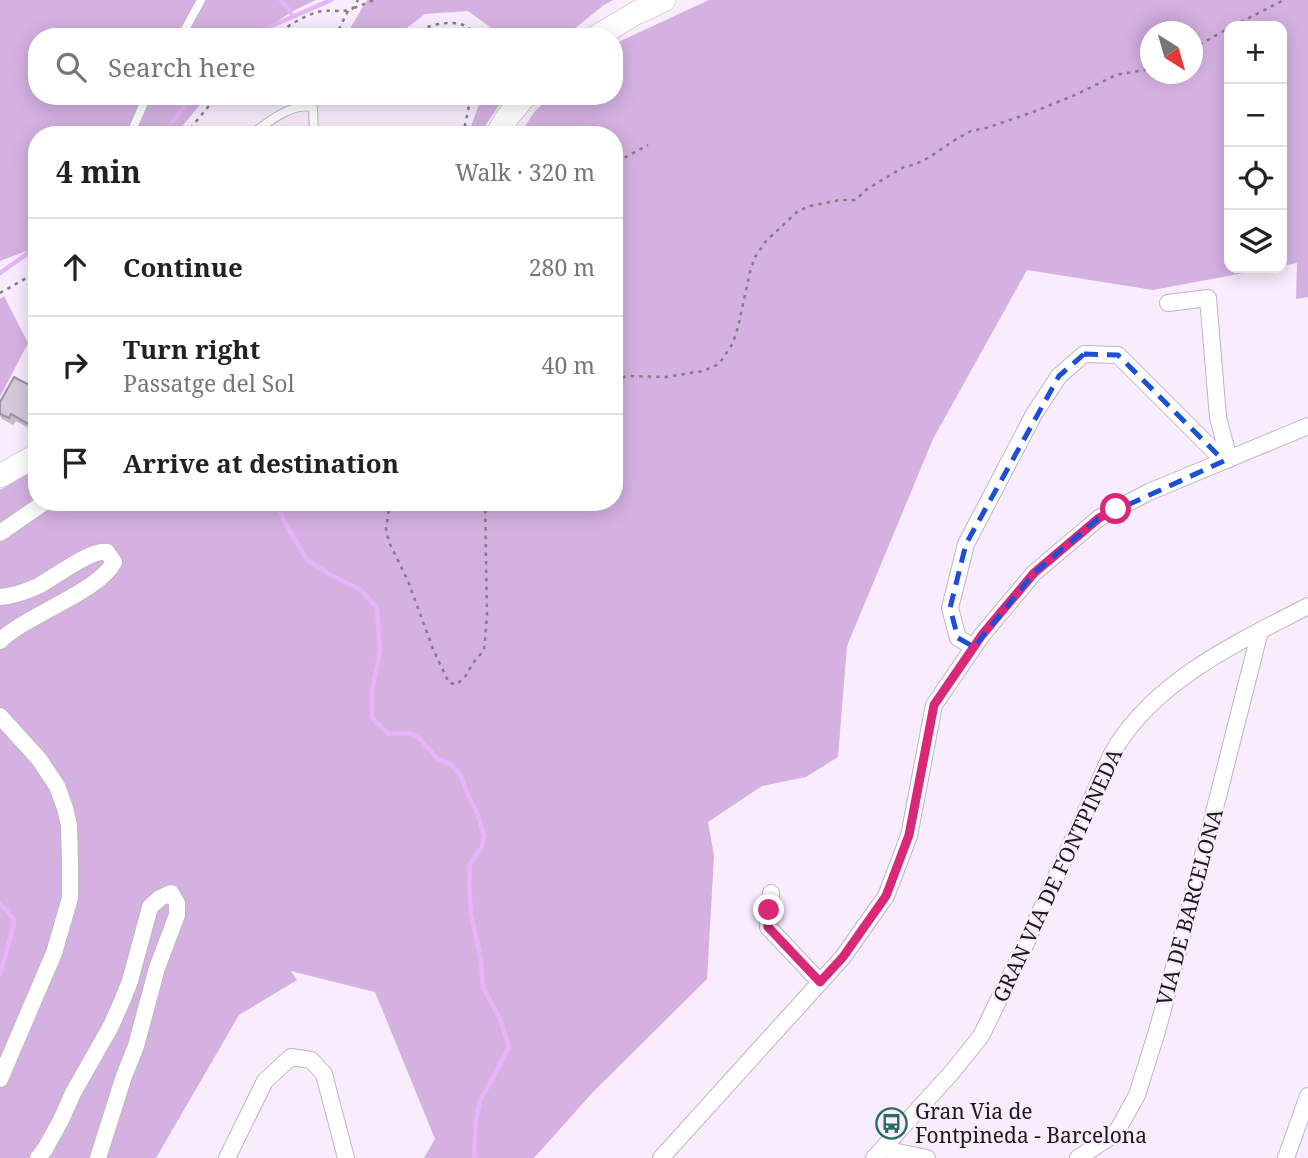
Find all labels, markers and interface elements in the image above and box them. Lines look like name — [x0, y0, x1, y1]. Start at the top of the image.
north arrow — [1140, 21, 1203, 84]
map controls — [1224, 21, 1287, 273]
button: + — [1224, 21, 1287, 84]
search box — [28, 28, 623, 105]
icon: search — [52, 48, 90, 86]
text: Search here — [108, 49, 256, 85]
button: − — [1224, 84, 1287, 147]
button: locate — [1224, 147, 1287, 210]
text: 4 min — [56, 151, 141, 192]
text: Walk · 320 m — [455, 156, 595, 188]
button: layers — [1224, 210, 1287, 273]
icon: ahead — [56, 248, 94, 286]
text: Continue — [123, 249, 243, 285]
text: 280 m — [529, 251, 595, 283]
text: Turn right — [123, 331, 260, 367]
icon: right — [56, 346, 94, 384]
text: 40 m — [542, 349, 595, 381]
text: Passatge del Sol — [123, 367, 295, 399]
icon: arrive — [56, 444, 94, 482]
text: Arrive at destination — [123, 445, 399, 481]
route start — [1100, 493, 1131, 524]
street label: GRAN VIA DE FONTPINEDA — [986, 743, 1128, 1006]
street label: VIA DE BARCELONA — [1149, 805, 1229, 1009]
route end — [753, 894, 784, 925]
place label: Gran Via de Fontpineda - Barcelona — [915, 1097, 1147, 1149]
bus stop icon: Gran Via de Fontpineda - Barcelona — [875, 1106, 909, 1140]

